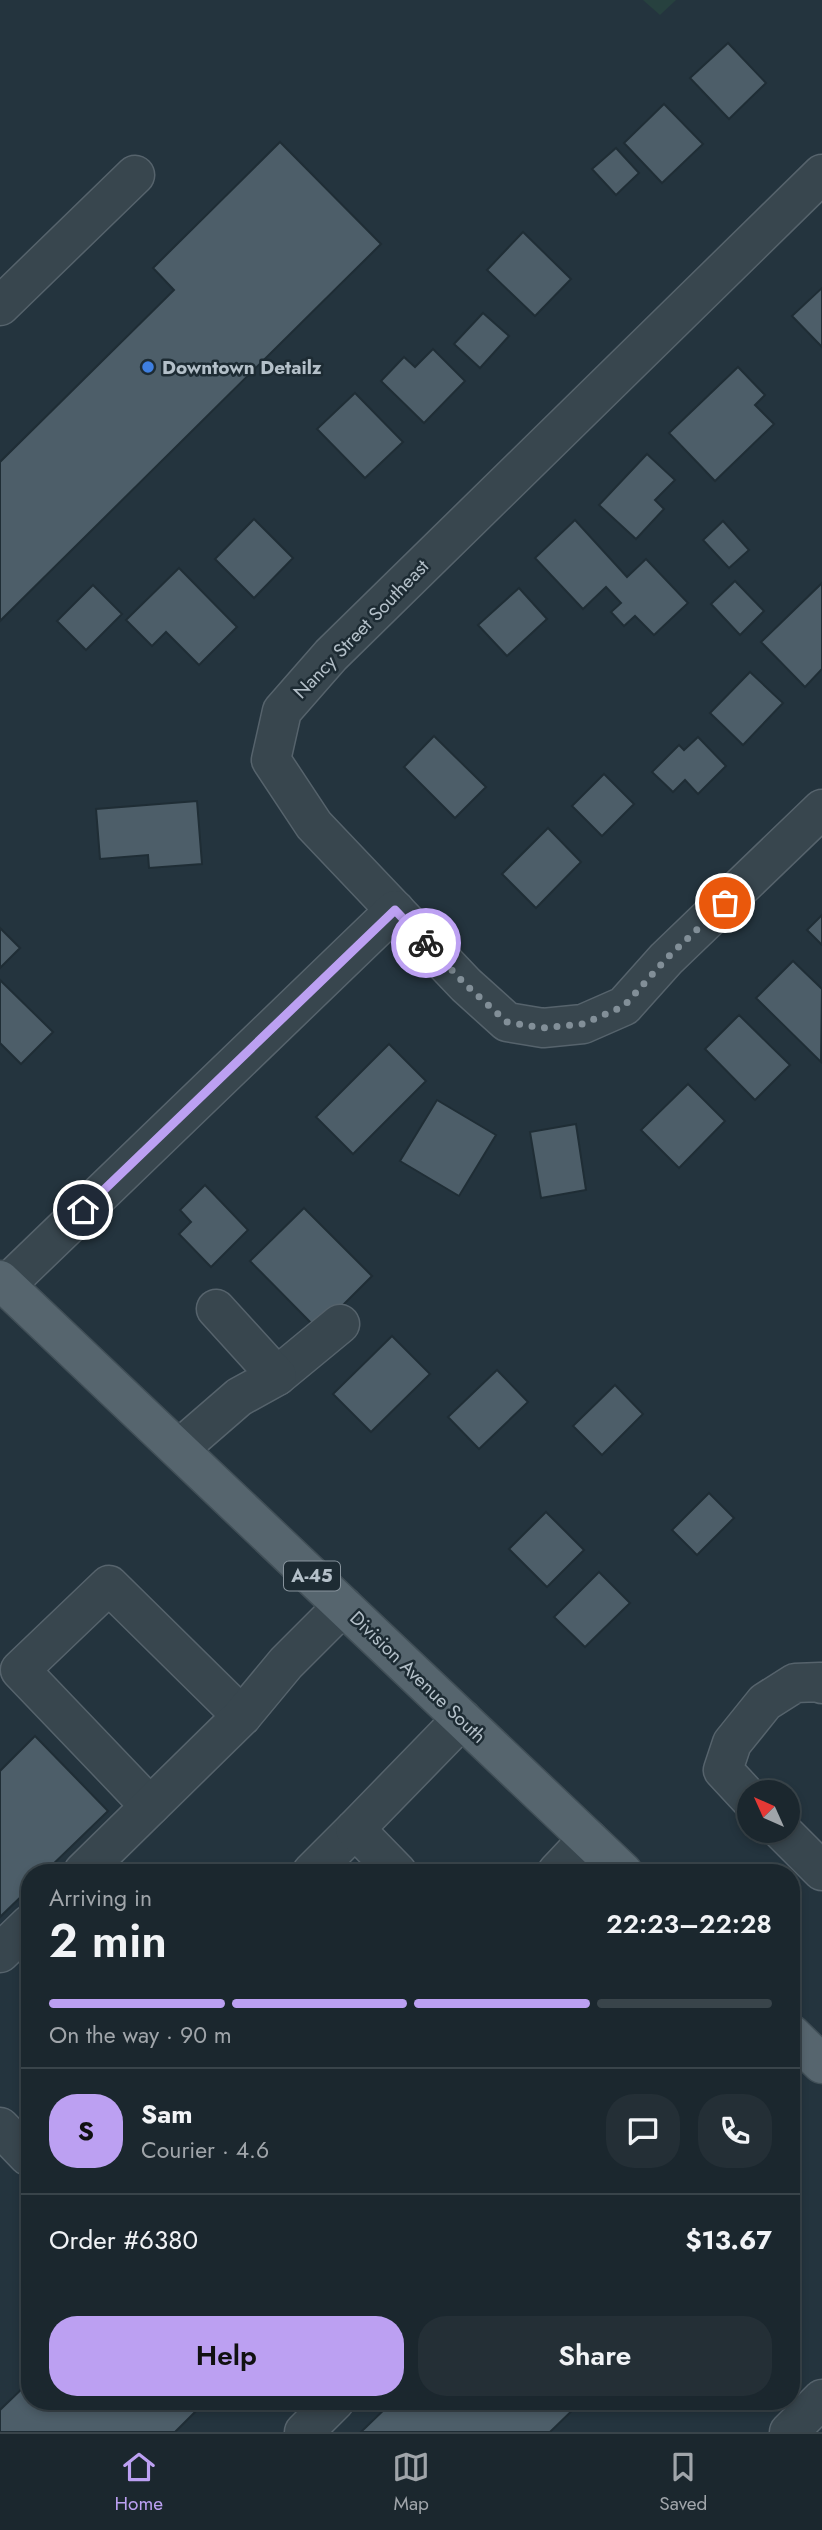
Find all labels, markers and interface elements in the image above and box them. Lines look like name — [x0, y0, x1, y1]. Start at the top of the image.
place label: Downtown Detailz — [162, 354, 322, 381]
marker: Downtown Detailz — [140, 359, 156, 375]
street label: Nancy Street Southeast — [287, 553, 435, 705]
pin — [695, 873, 755, 933]
icon: bag — [706, 884, 744, 922]
courier — [391, 908, 461, 978]
icon: bike — [407, 924, 445, 962]
pin — [53, 1180, 113, 1240]
icon: home — [64, 1191, 102, 1229]
road number: A-45 — [284, 1562, 340, 1590]
street label: Division Avenue South — [344, 1605, 492, 1749]
north arrow — [737, 1780, 800, 1843]
map controls — [737, 1780, 800, 1843]
text: Arriving in — [49, 1881, 152, 1915]
text: 22:23–22:28 — [606, 1905, 772, 1943]
text: 2 min — [49, 1908, 167, 1974]
text: On the way · 90 m — [49, 2018, 232, 2052]
button: chat — [606, 2094, 680, 2168]
button: phone — [698, 2094, 772, 2168]
text: Sam — [141, 2095, 193, 2133]
text: S — [78, 2112, 94, 2150]
text: Courier · 4.6 — [141, 2133, 269, 2167]
text: Order #6380 — [49, 2221, 198, 2259]
text: $13.67 — [685, 2221, 772, 2259]
button: Help — [49, 2316, 404, 2396]
button: Share — [418, 2316, 772, 2396]
tab: Home — [115, 2448, 163, 2517]
tab: Map — [392, 2448, 430, 2517]
tab: Saved — [659, 2448, 707, 2517]

